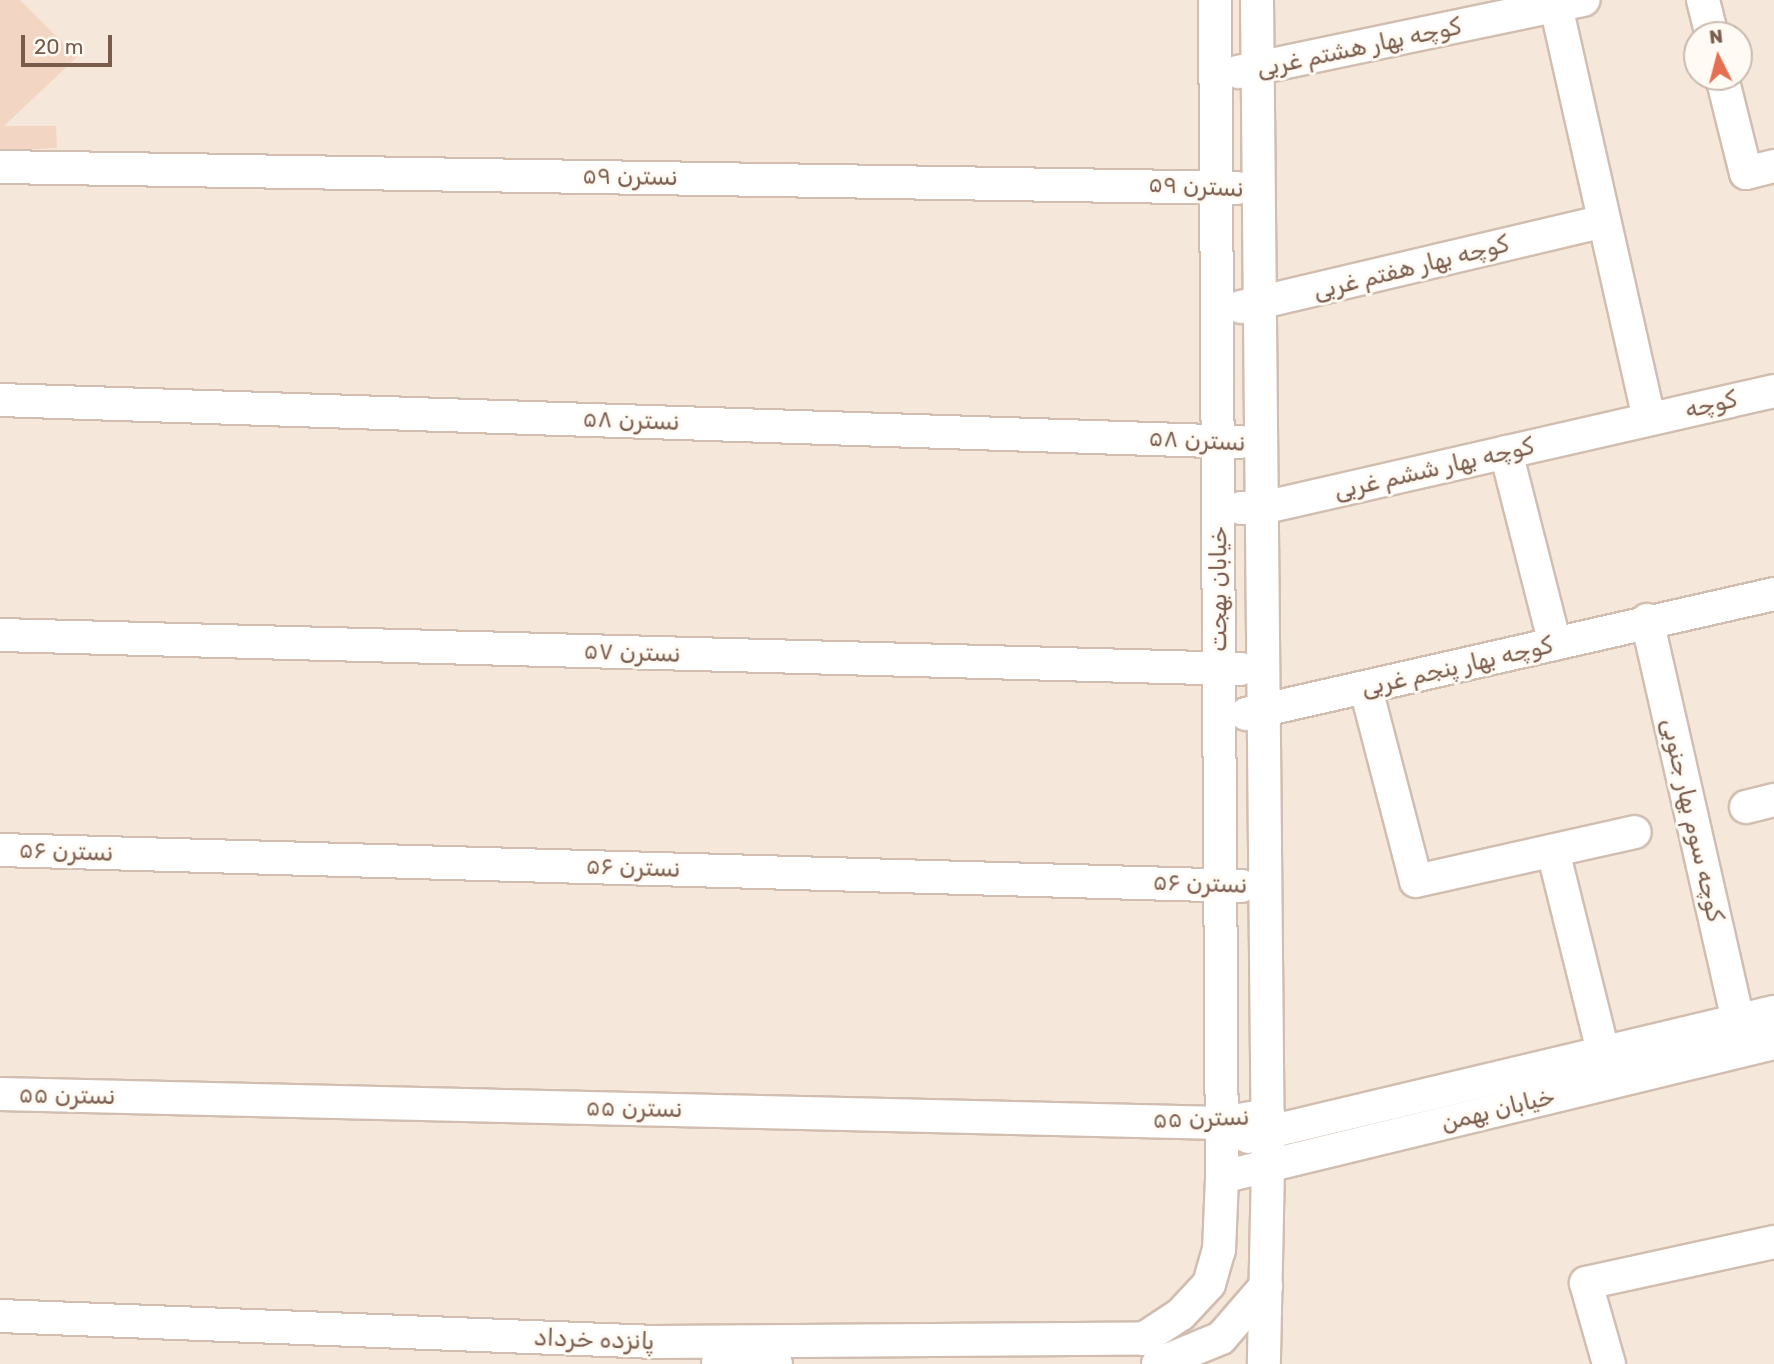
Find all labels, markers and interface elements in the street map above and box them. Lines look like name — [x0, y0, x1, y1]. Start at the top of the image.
street label: کوچه بهار هشتم غربی — [1254, 12, 1464, 84]
scale bar — [24, 21, 116, 65]
north arrow — [1683, 21, 1753, 91]
text: N — [1708, 24, 1724, 49]
text: 20 m — [34, 34, 83, 59]
street label: نسترن ۵۹ — [582, 162, 678, 192]
street label: نسترن ۵۹ — [1147, 170, 1245, 204]
street label: کوچه بهار هفتم غربی — [1310, 230, 1512, 306]
street label: کوچه — [1682, 385, 1740, 425]
street label: نسترن ۵۸ — [582, 405, 680, 437]
street label: نسترن ۵۸ — [1148, 424, 1246, 458]
street label: کوچه بهار ششم غربی — [1331, 432, 1537, 506]
street label: خیابان بهجت — [1205, 526, 1233, 652]
street label: کوچه بهار پنجم غربی — [1358, 631, 1556, 703]
street label: نسترن ۵۷ — [583, 637, 681, 669]
street label: کوچه سوم بهار جنوبی — [1655, 716, 1729, 924]
street label: نسترن ۵۶ — [18, 836, 114, 868]
street label: نسترن ۵۶ — [585, 852, 681, 884]
street label: نسترن ۵۶ — [1152, 868, 1248, 900]
street label: نسترن ۵۵ — [18, 1081, 116, 1111]
street label: خیابان بهمن — [1438, 1082, 1558, 1138]
street label: نسترن ۵۵ — [585, 1094, 683, 1124]
street label: نسترن ۵۵ — [1152, 1103, 1250, 1135]
street label: پانزده خرداد — [533, 1324, 655, 1356]

